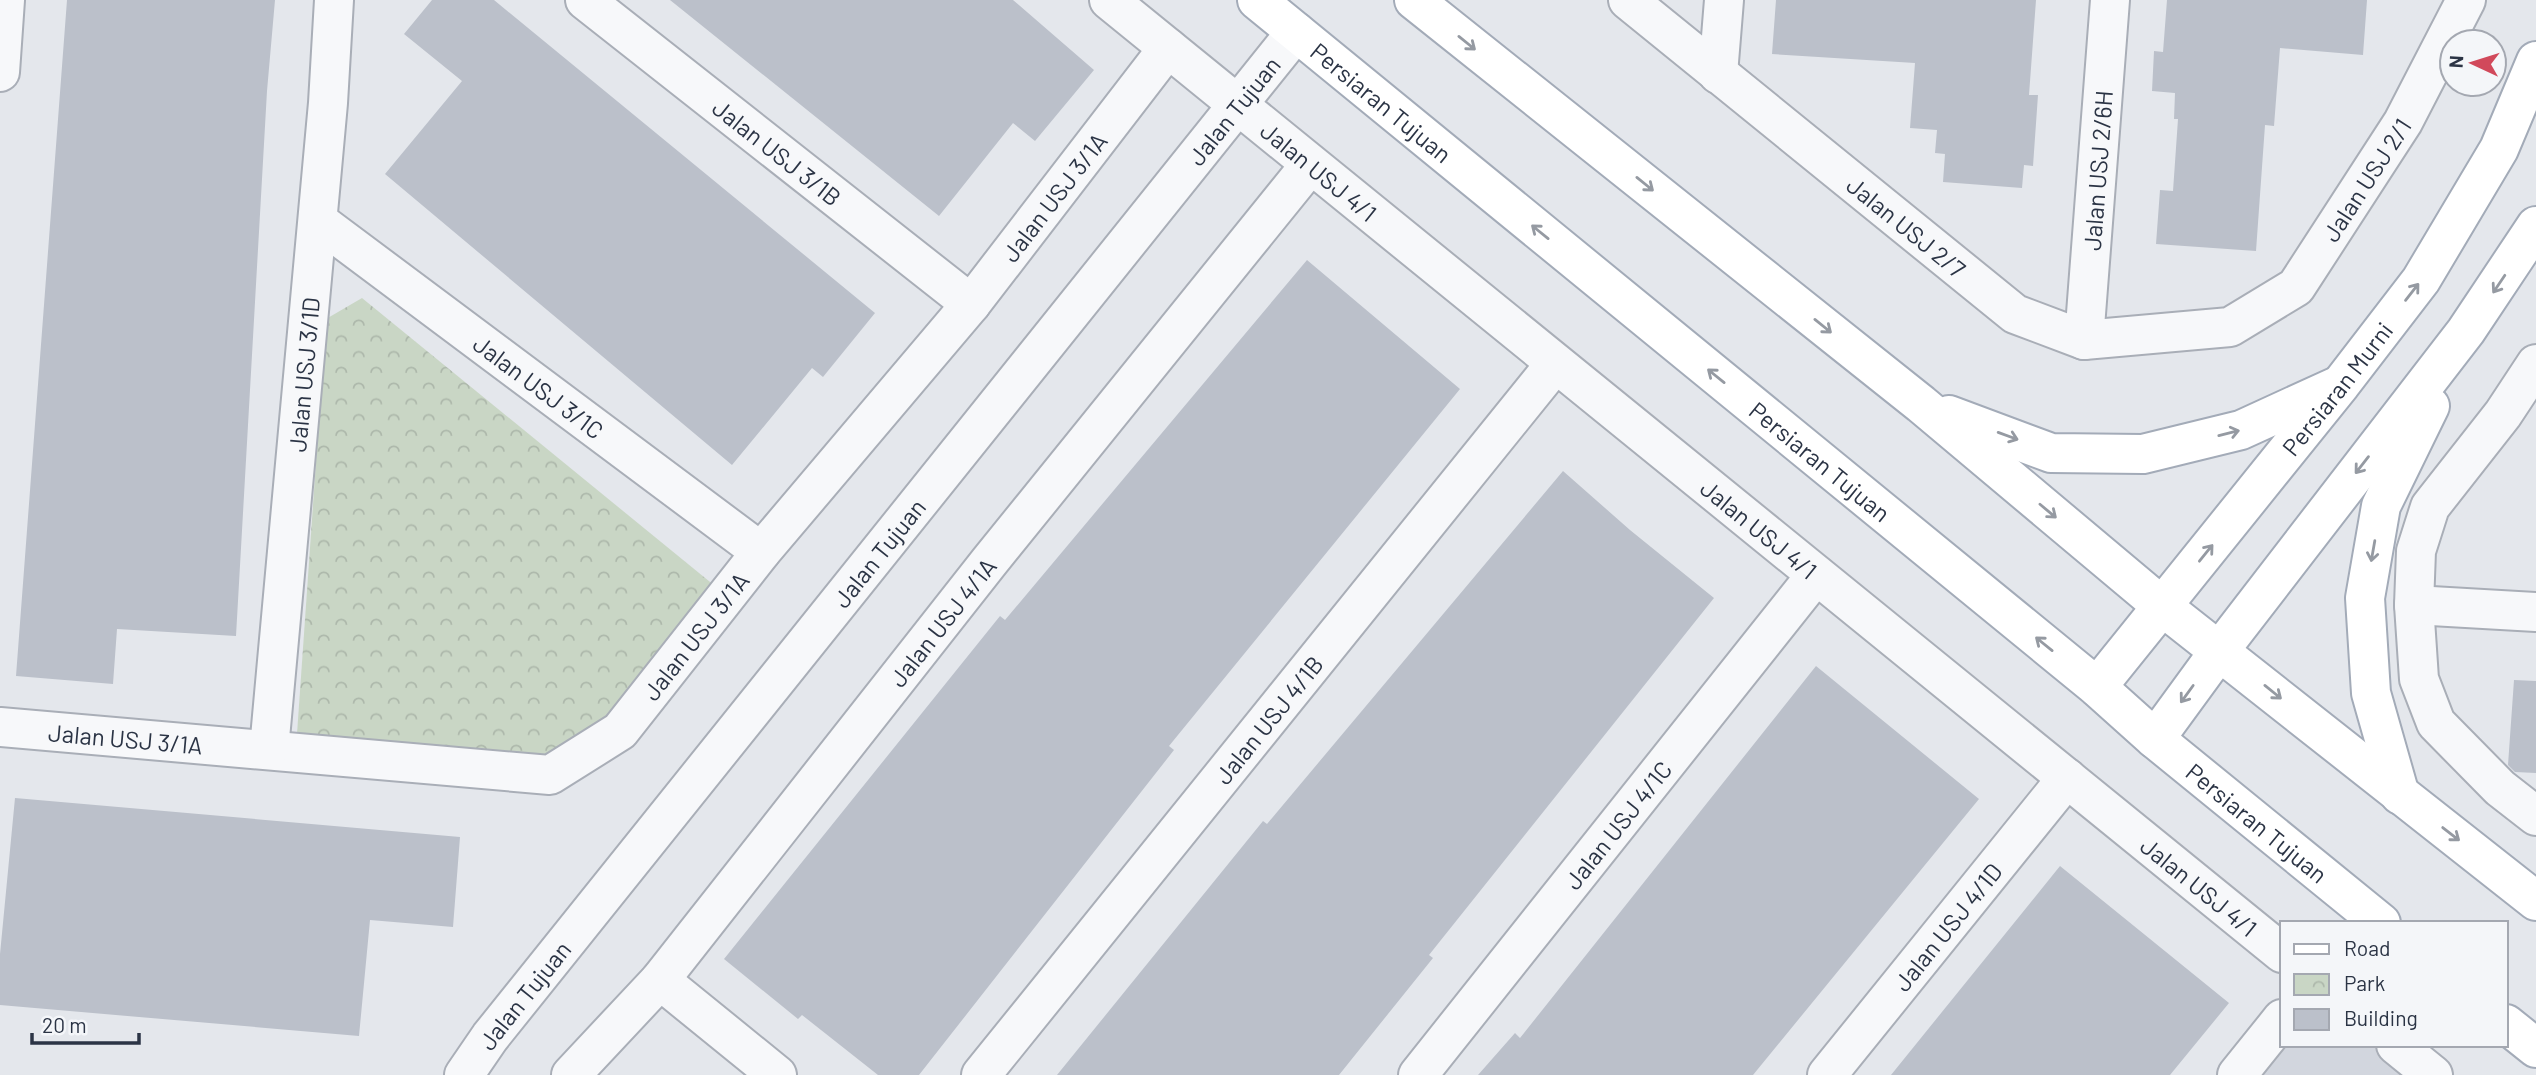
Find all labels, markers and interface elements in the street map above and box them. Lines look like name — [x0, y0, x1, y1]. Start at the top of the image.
north arrow — [2438, 28, 2508, 98]
one-way arrow — [1457, 35, 1476, 50]
street label: Persiaran Tujuan — [1305, 36, 1458, 168]
street label: Jalan Tujuan — [1181, 50, 1286, 170]
text: N — [2444, 55, 2467, 69]
street label: Jalan USJ 2/6H — [2076, 89, 2118, 252]
street label: Jalan USJ 3/1B — [707, 92, 848, 211]
street label: Jalan USJ 2/1 — [2315, 112, 2416, 247]
street label: Jalan USJ 4/1 — [1255, 115, 1383, 227]
street label: Jalan USJ 3/1A — [995, 126, 1112, 267]
street label: Jalan USJ 2/7 — [1842, 170, 1972, 283]
one-way arrow — [1635, 177, 1653, 192]
one-way arrow — [1532, 224, 1550, 239]
one-way arrow — [2492, 273, 2506, 293]
one-way arrow — [2405, 283, 2420, 301]
street label: Jalan USJ 3/1D — [282, 296, 325, 453]
street label: Persiaran Murni — [2275, 316, 2398, 461]
one-way arrow — [1813, 319, 1831, 334]
street label: Jalan USJ 3/1C — [468, 328, 610, 444]
one-way arrow — [1708, 368, 1726, 383]
street label: Persiaran Tujuan — [1744, 395, 1897, 527]
one-way arrow — [2218, 426, 2240, 439]
one-way arrow — [1996, 431, 2018, 444]
one-way arrow — [2355, 456, 2370, 474]
street label: Jalan USJ 4/1 — [1695, 473, 1823, 584]
street label: Jalan Tujuan — [826, 492, 931, 613]
one-way arrow — [2039, 503, 2057, 519]
one-way arrow — [2366, 539, 2379, 562]
one-way arrow — [2198, 545, 2213, 563]
street label: Jalan USJ 4/1A — [882, 552, 1002, 692]
street label: Jalan USJ 3/1A — [636, 566, 754, 706]
one-way arrow — [2036, 636, 2054, 652]
street label: Jalan USJ 4/1B — [1208, 649, 1328, 789]
one-way arrow — [2180, 684, 2194, 703]
one-way arrow — [2263, 685, 2282, 700]
street label: Jalan USJ 3/1A — [47, 717, 204, 759]
street label: Jalan USJ 4/1C — [1557, 755, 1677, 895]
street label: Persiaran Tujuan — [2181, 756, 2334, 888]
one-way arrow — [2441, 827, 2459, 842]
street label: Jalan USJ 4/1 — [2135, 830, 2263, 942]
street label: Jalan USJ 4/1D — [1887, 857, 2007, 996]
legend — [2280, 921, 2508, 1047]
street label: Jalan Tujuan — [471, 935, 576, 1055]
text: Road — [2344, 935, 2390, 960]
text: Park — [2344, 970, 2385, 995]
scale bar — [32, 1002, 138, 1046]
text: Building — [2344, 1005, 2418, 1030]
text: 20 m — [42, 1012, 87, 1037]

